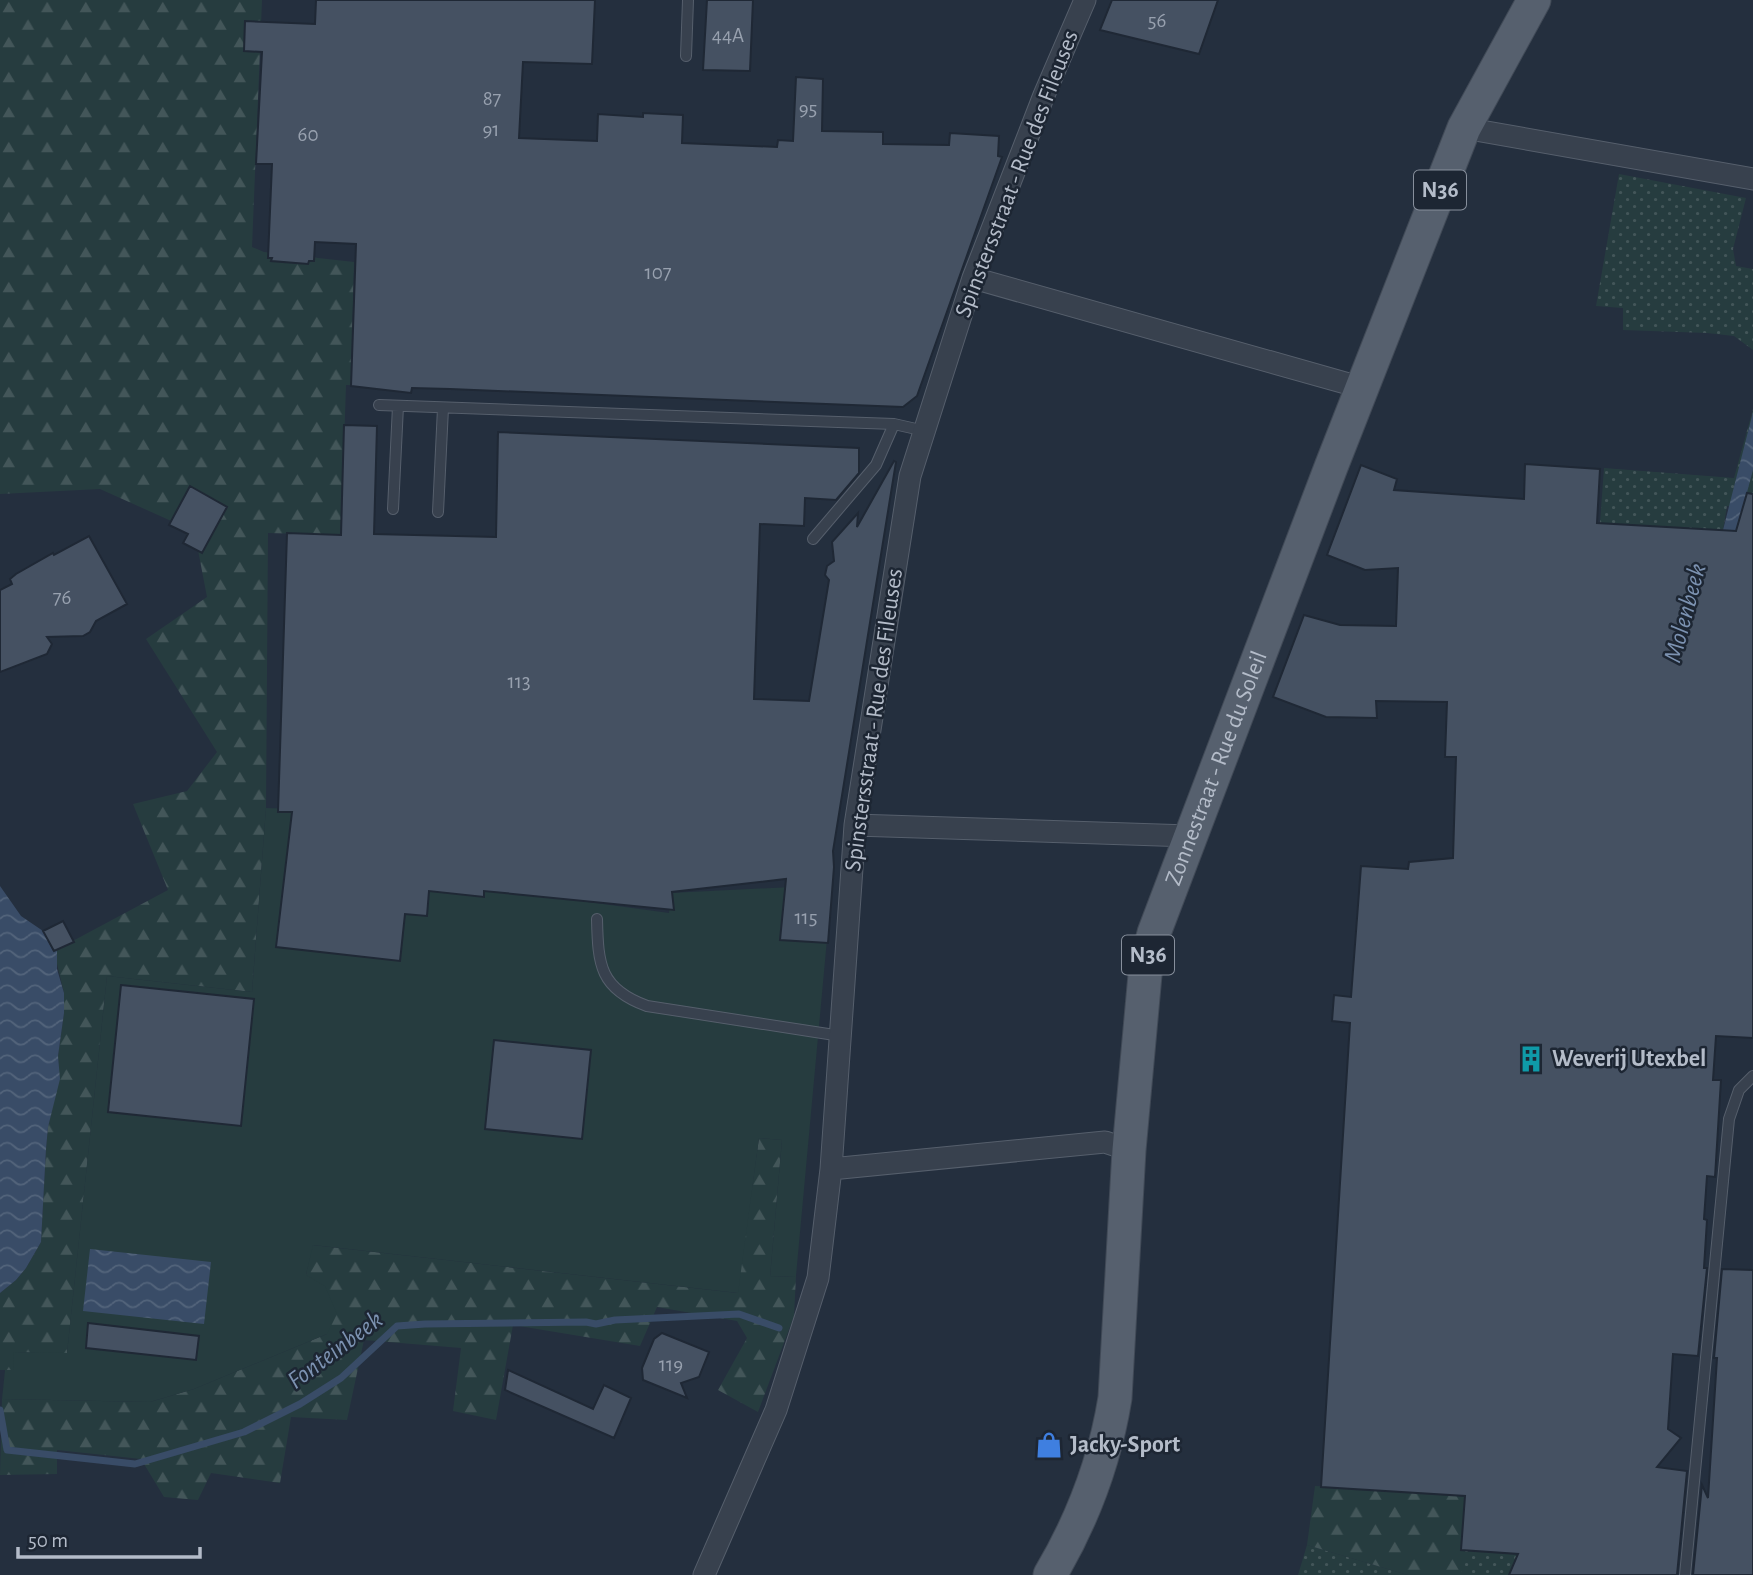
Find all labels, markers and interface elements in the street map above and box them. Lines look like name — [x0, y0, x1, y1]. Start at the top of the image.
house number: 56 — [1148, 10, 1166, 31]
house number: 44A — [712, 25, 744, 46]
street label: Spinstersstraat - Rue des Fileuses — [951, 27, 1083, 321]
house number: 87 — [483, 88, 502, 109]
house number: 95 — [799, 98, 817, 119]
house number: 91 — [482, 119, 500, 140]
house number: 60 — [298, 124, 318, 145]
road number: N36 — [1414, 170, 1466, 210]
house number: 107 — [644, 262, 672, 283]
water label: Molenbeek — [1659, 561, 1711, 665]
street label: Spinstersstraat - Rue des Fileuses — [841, 567, 907, 873]
house number: 76 — [53, 587, 71, 608]
street label: Zonnestraat - Rue du Soleil — [1161, 648, 1272, 889]
house number: 113 — [507, 671, 531, 692]
house number: 115 — [794, 907, 818, 928]
road number: N36 — [1122, 936, 1174, 974]
building icon: Weverij Utexbel — [1516, 1044, 1546, 1074]
place label: Weverij Utexbel — [1552, 1047, 1706, 1071]
water label: Fonteinbeek — [283, 1306, 387, 1394]
house number: 119 — [659, 1354, 683, 1375]
shop icon: Jacky-Sport — [1034, 1430, 1064, 1460]
place label: Jacky-Sport — [1070, 1433, 1180, 1457]
scale bar — [18, 1516, 200, 1560]
text: 50 m — [28, 1530, 68, 1551]

